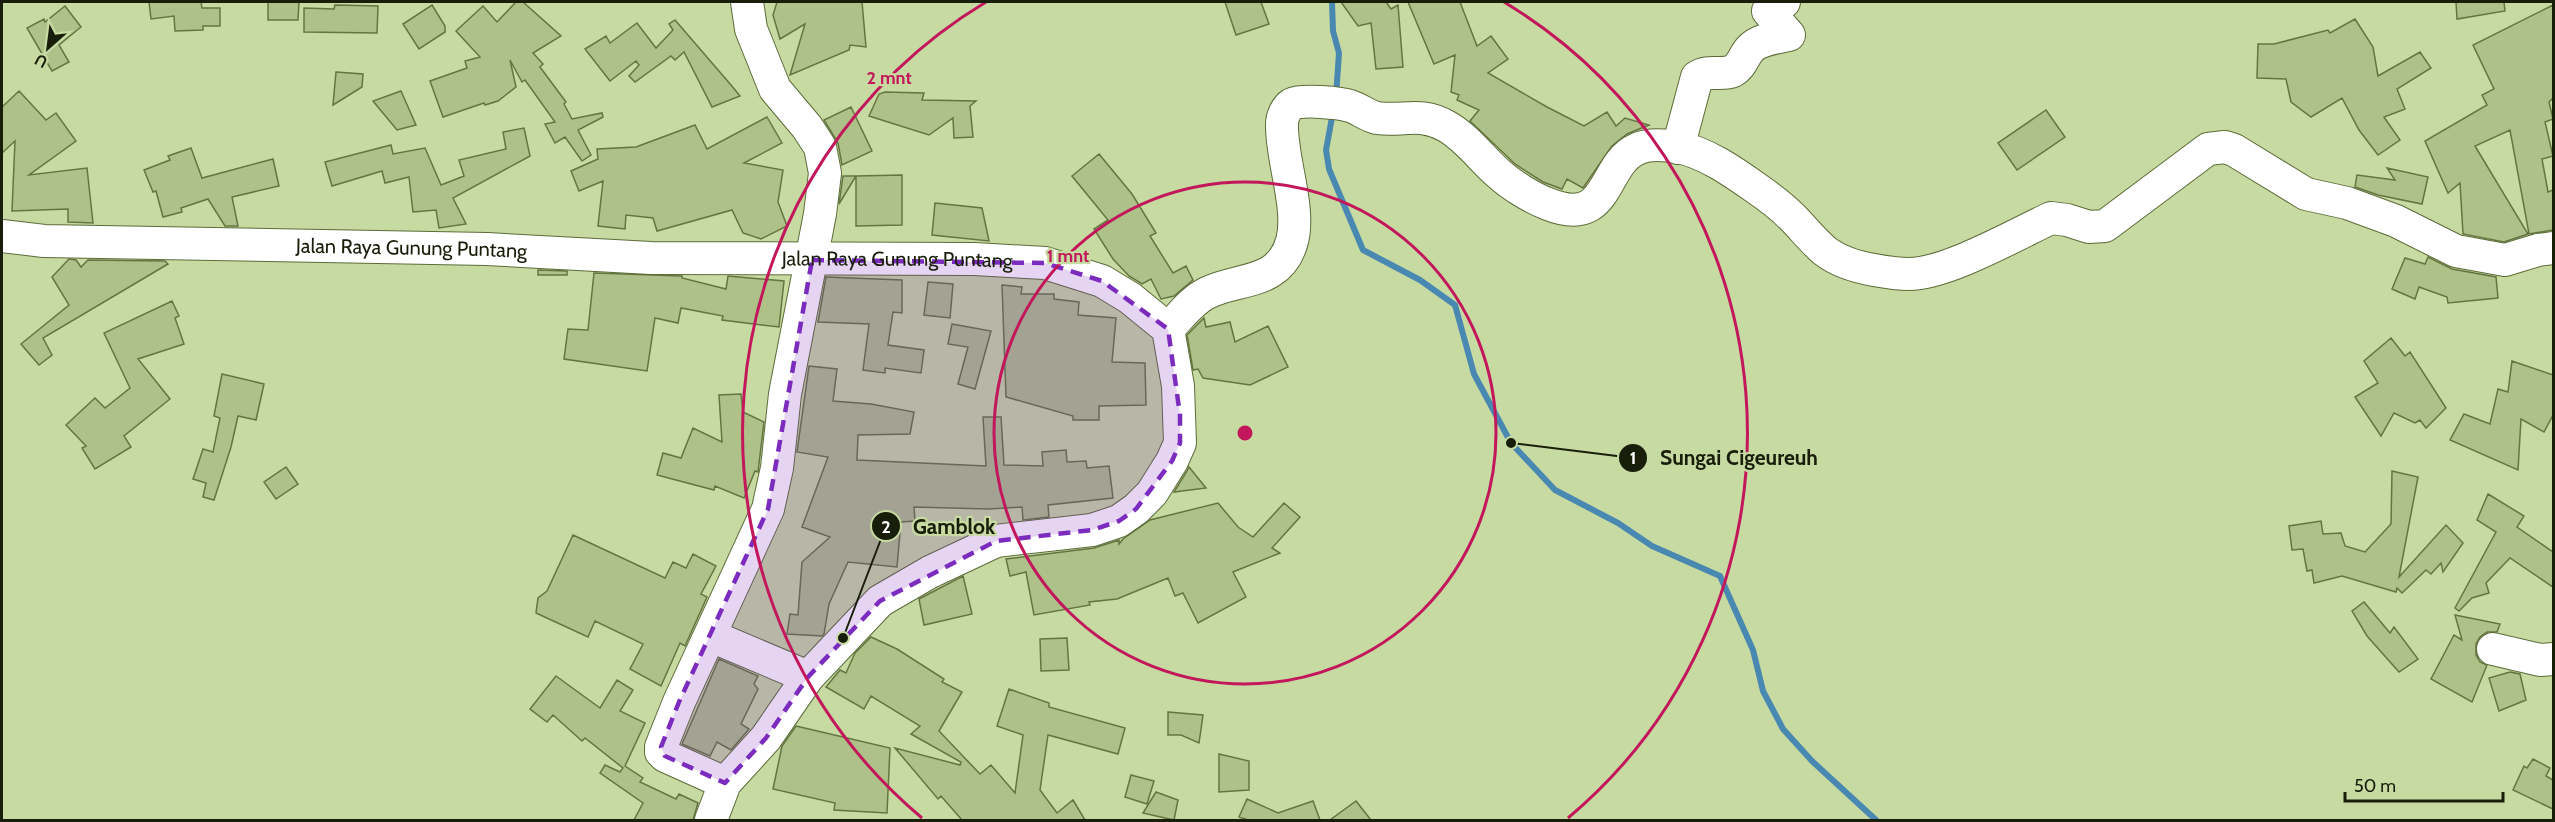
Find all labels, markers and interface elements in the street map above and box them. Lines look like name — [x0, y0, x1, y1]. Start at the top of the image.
north arrow — [18, 18, 78, 78]
text: U — [32, 50, 51, 72]
text: 2 mnt — [866, 67, 912, 89]
street label: Jalan Raya Gunung Puntang — [295, 234, 529, 263]
text: 1 mnt — [1047, 245, 1089, 267]
street label: Jalan Raya Gunung Puntang — [781, 246, 1015, 273]
centre of rings — [1235, 423, 1255, 443]
callout: Sungai Cigeureuh — [1618, 438, 1830, 477]
text: Sungai Cigeureuh — [1660, 445, 1818, 470]
text: 1 — [1630, 447, 1636, 469]
callout: Gamblok — [871, 507, 1007, 546]
text: Gamblok — [913, 514, 996, 539]
text: 2 — [881, 516, 891, 538]
scale bar — [2345, 765, 2502, 803]
text: 50 m — [2354, 775, 2396, 797]

